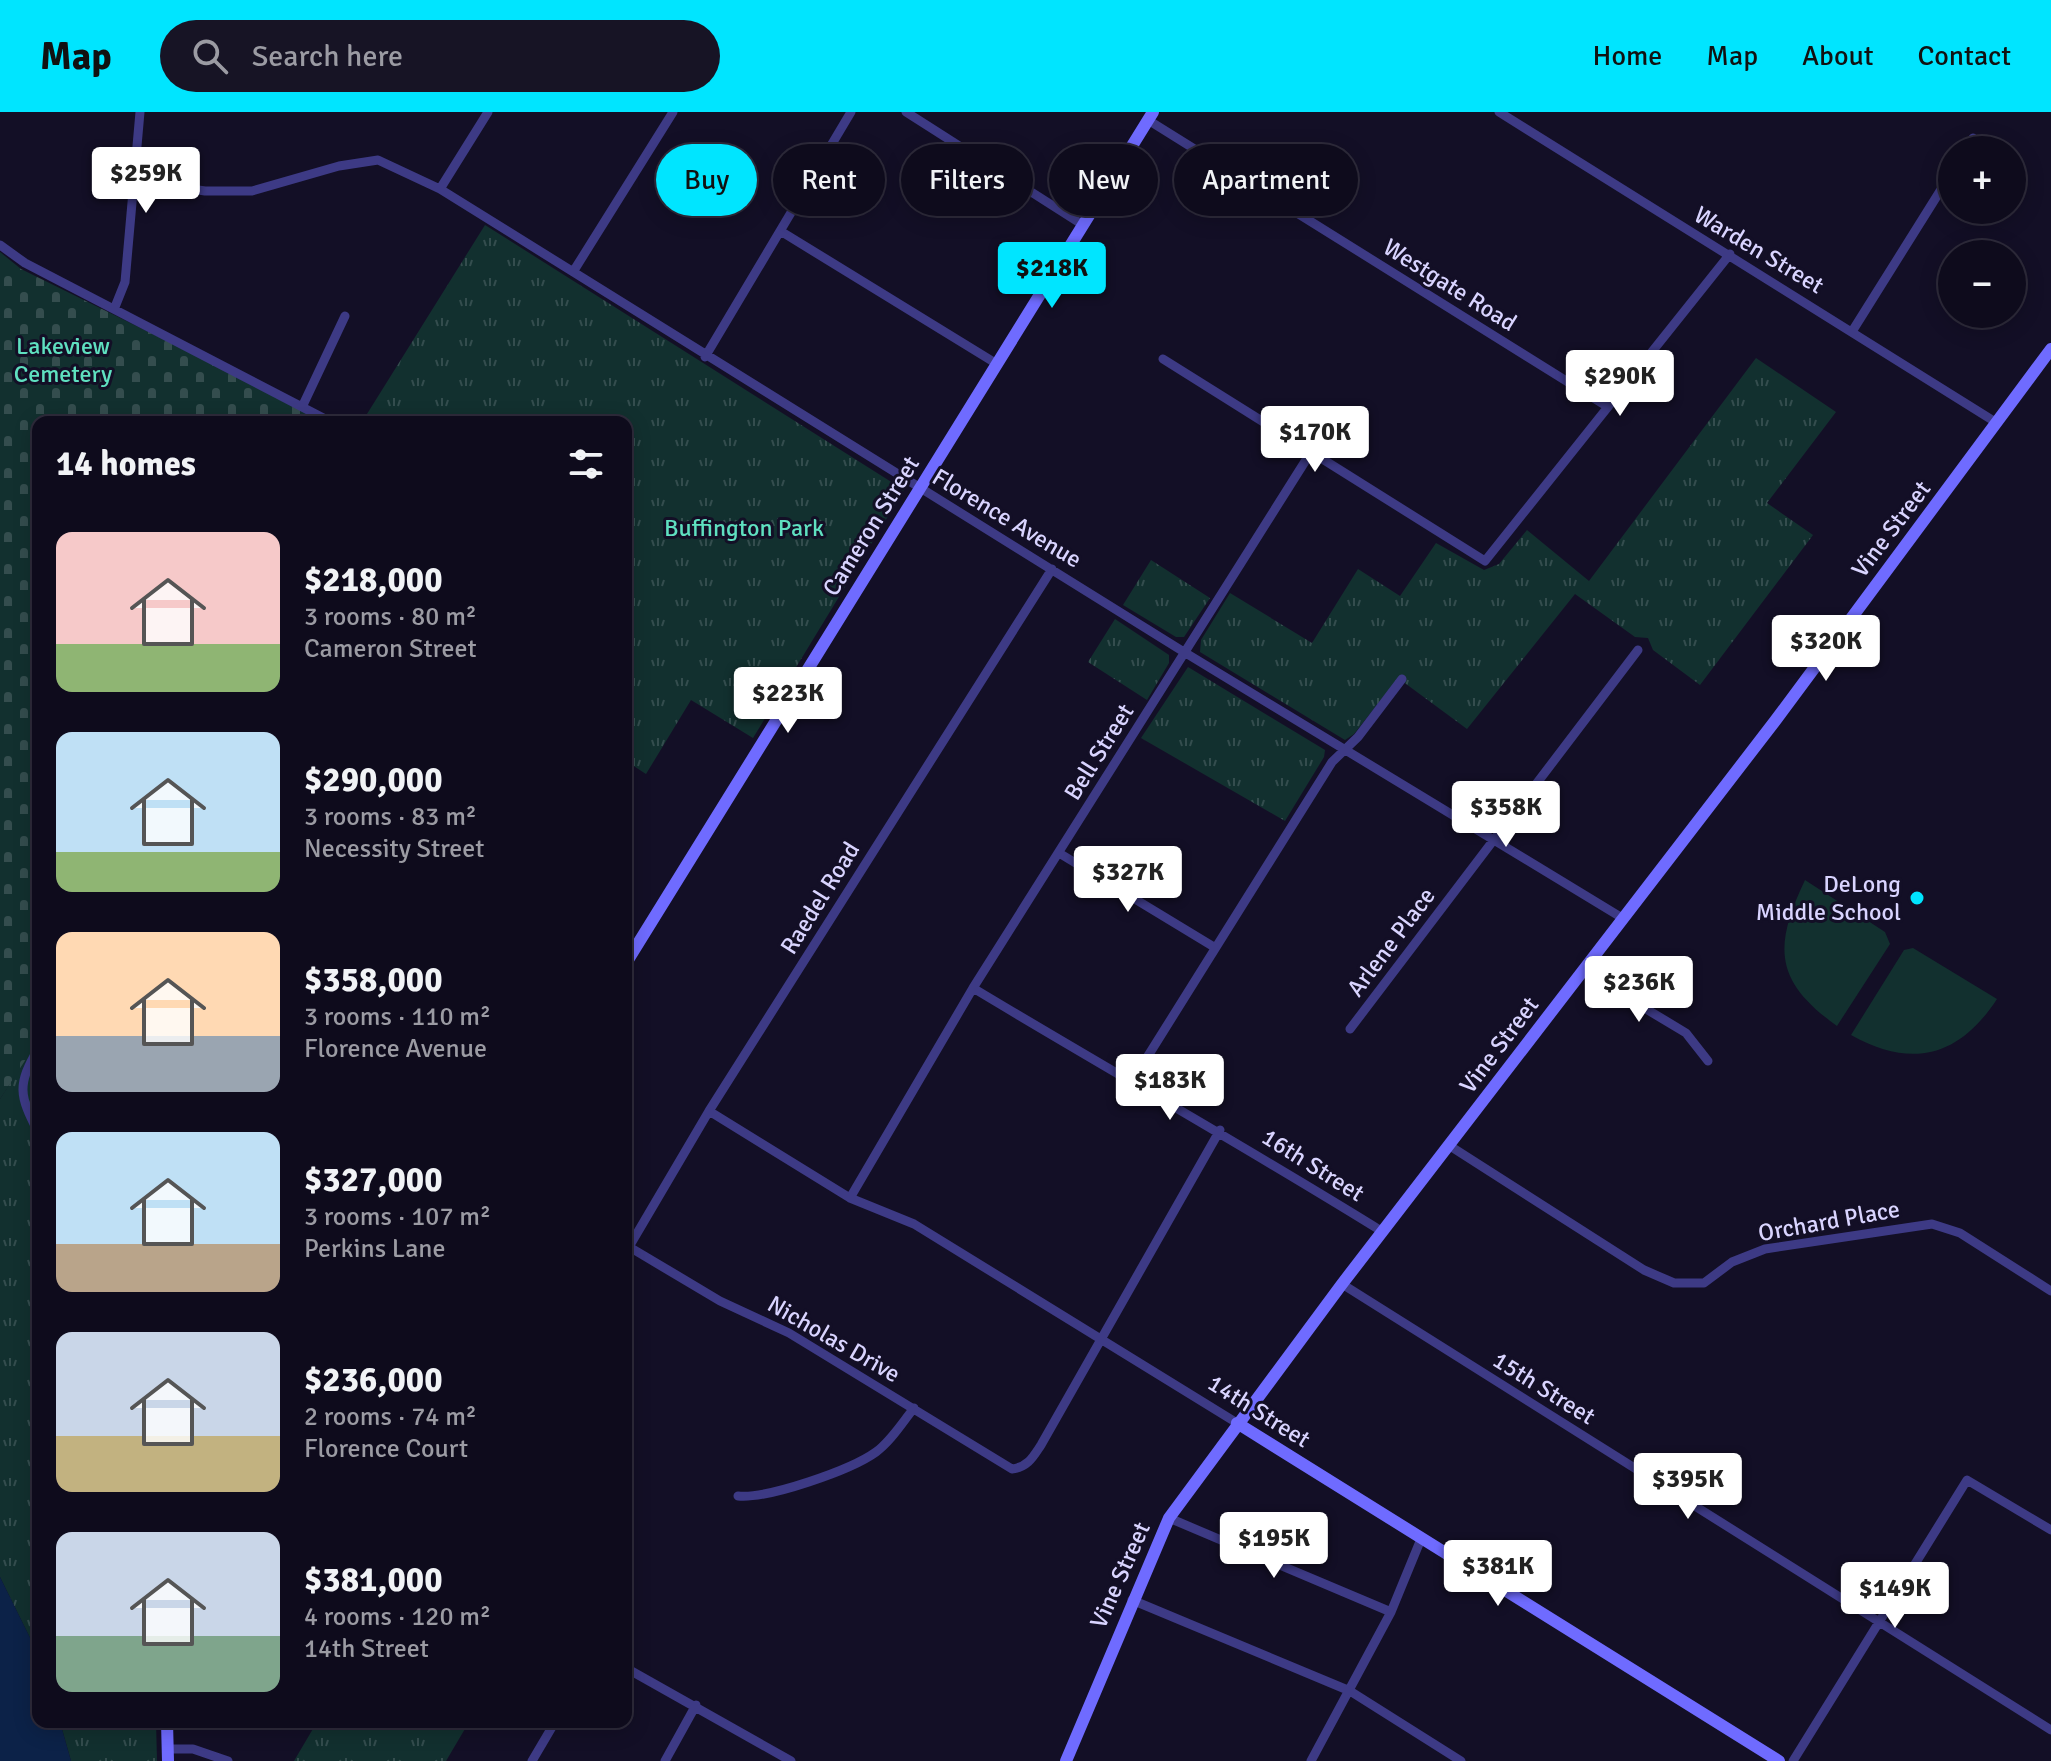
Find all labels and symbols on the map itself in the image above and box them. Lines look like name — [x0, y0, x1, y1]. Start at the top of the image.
pin: $259K — [90, 147, 202, 215]
street label: Warden Street — [1689, 200, 1829, 300]
street label: Westgate Road — [1378, 232, 1522, 338]
pin: $218K — [996, 242, 1108, 310]
park label: Lakeview Cemetery — [14, 331, 112, 389]
pin: $290K — [1564, 350, 1676, 418]
pin: $170K — [1259, 406, 1371, 474]
street label: Cameron Street — [816, 450, 926, 602]
street label: Florence Avenue — [927, 462, 1087, 574]
street label: Vine Street — [1845, 475, 1937, 583]
park label: Buffington Park — [664, 513, 824, 543]
pin: $320K — [1770, 615, 1882, 683]
pin: $223K — [732, 667, 844, 735]
street label: Bell Street — [1058, 698, 1140, 806]
pin: $358K — [1450, 781, 1562, 849]
street label: Raedel Road — [774, 836, 866, 960]
pin: $327K — [1072, 846, 1184, 914]
place label: DeLong Middle School — [1756, 869, 1901, 927]
street label: Arlene Place — [1340, 882, 1442, 1002]
marker: DeLong Middle School — [1908, 889, 1926, 907]
pin: $236K — [1583, 956, 1695, 1024]
street label: Vine Street — [1453, 991, 1545, 1099]
pin: $183K — [1114, 1054, 1226, 1122]
street label: 16th Street — [1256, 1122, 1370, 1208]
street label: Orchard Place — [1756, 1194, 1902, 1248]
street label: Nicholas Drive — [762, 1289, 906, 1389]
street label: 15th Street — [1487, 1345, 1601, 1431]
street label: 14th Street — [1202, 1368, 1316, 1454]
pin: $395K — [1632, 1453, 1744, 1521]
pin: $195K — [1218, 1512, 1330, 1580]
street label: Vine Street — [1083, 1517, 1157, 1633]
pin: $381K — [1442, 1540, 1554, 1608]
pin: $149K — [1839, 1562, 1951, 1630]

